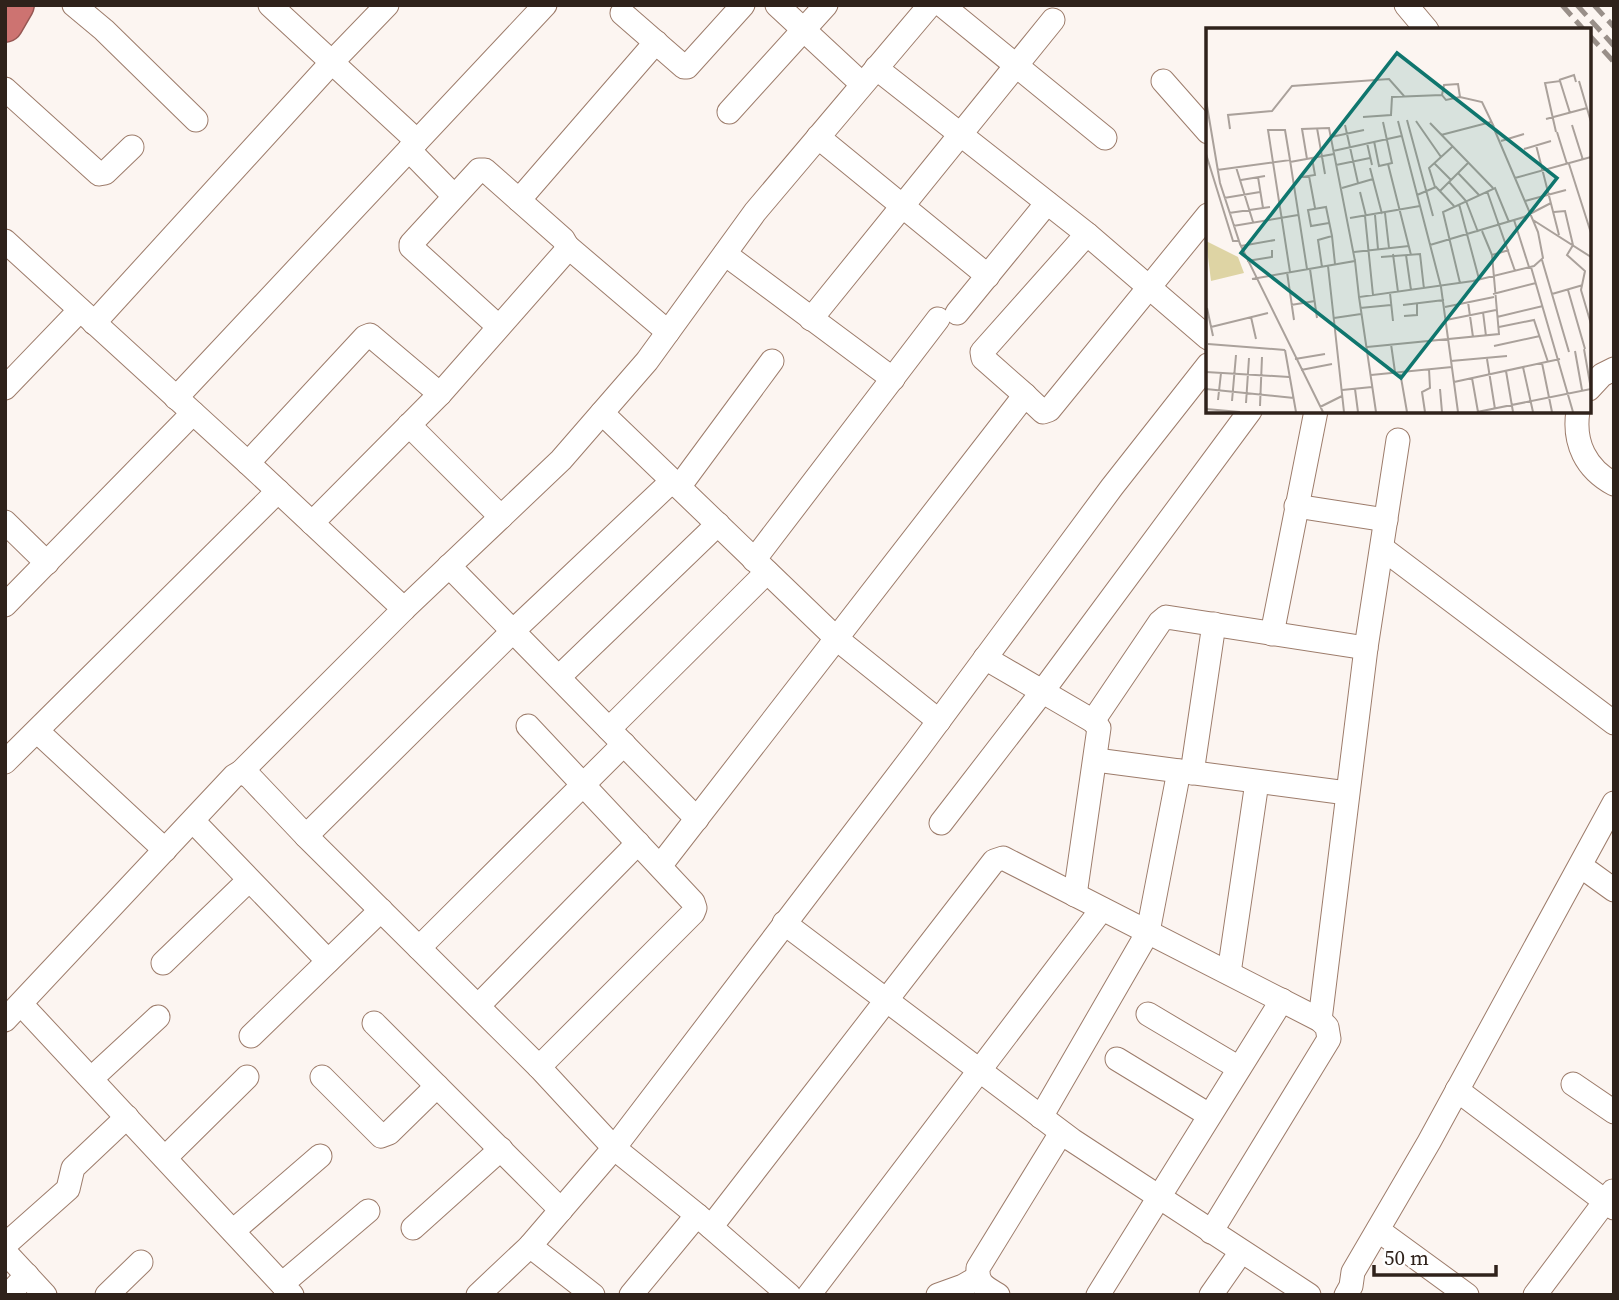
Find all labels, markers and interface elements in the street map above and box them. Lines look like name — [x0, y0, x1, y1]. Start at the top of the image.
inset map — [1206, 28, 1591, 413]
scale bar — [1374, 1234, 1496, 1278]
text: 50 m — [1384, 1243, 1429, 1272]

